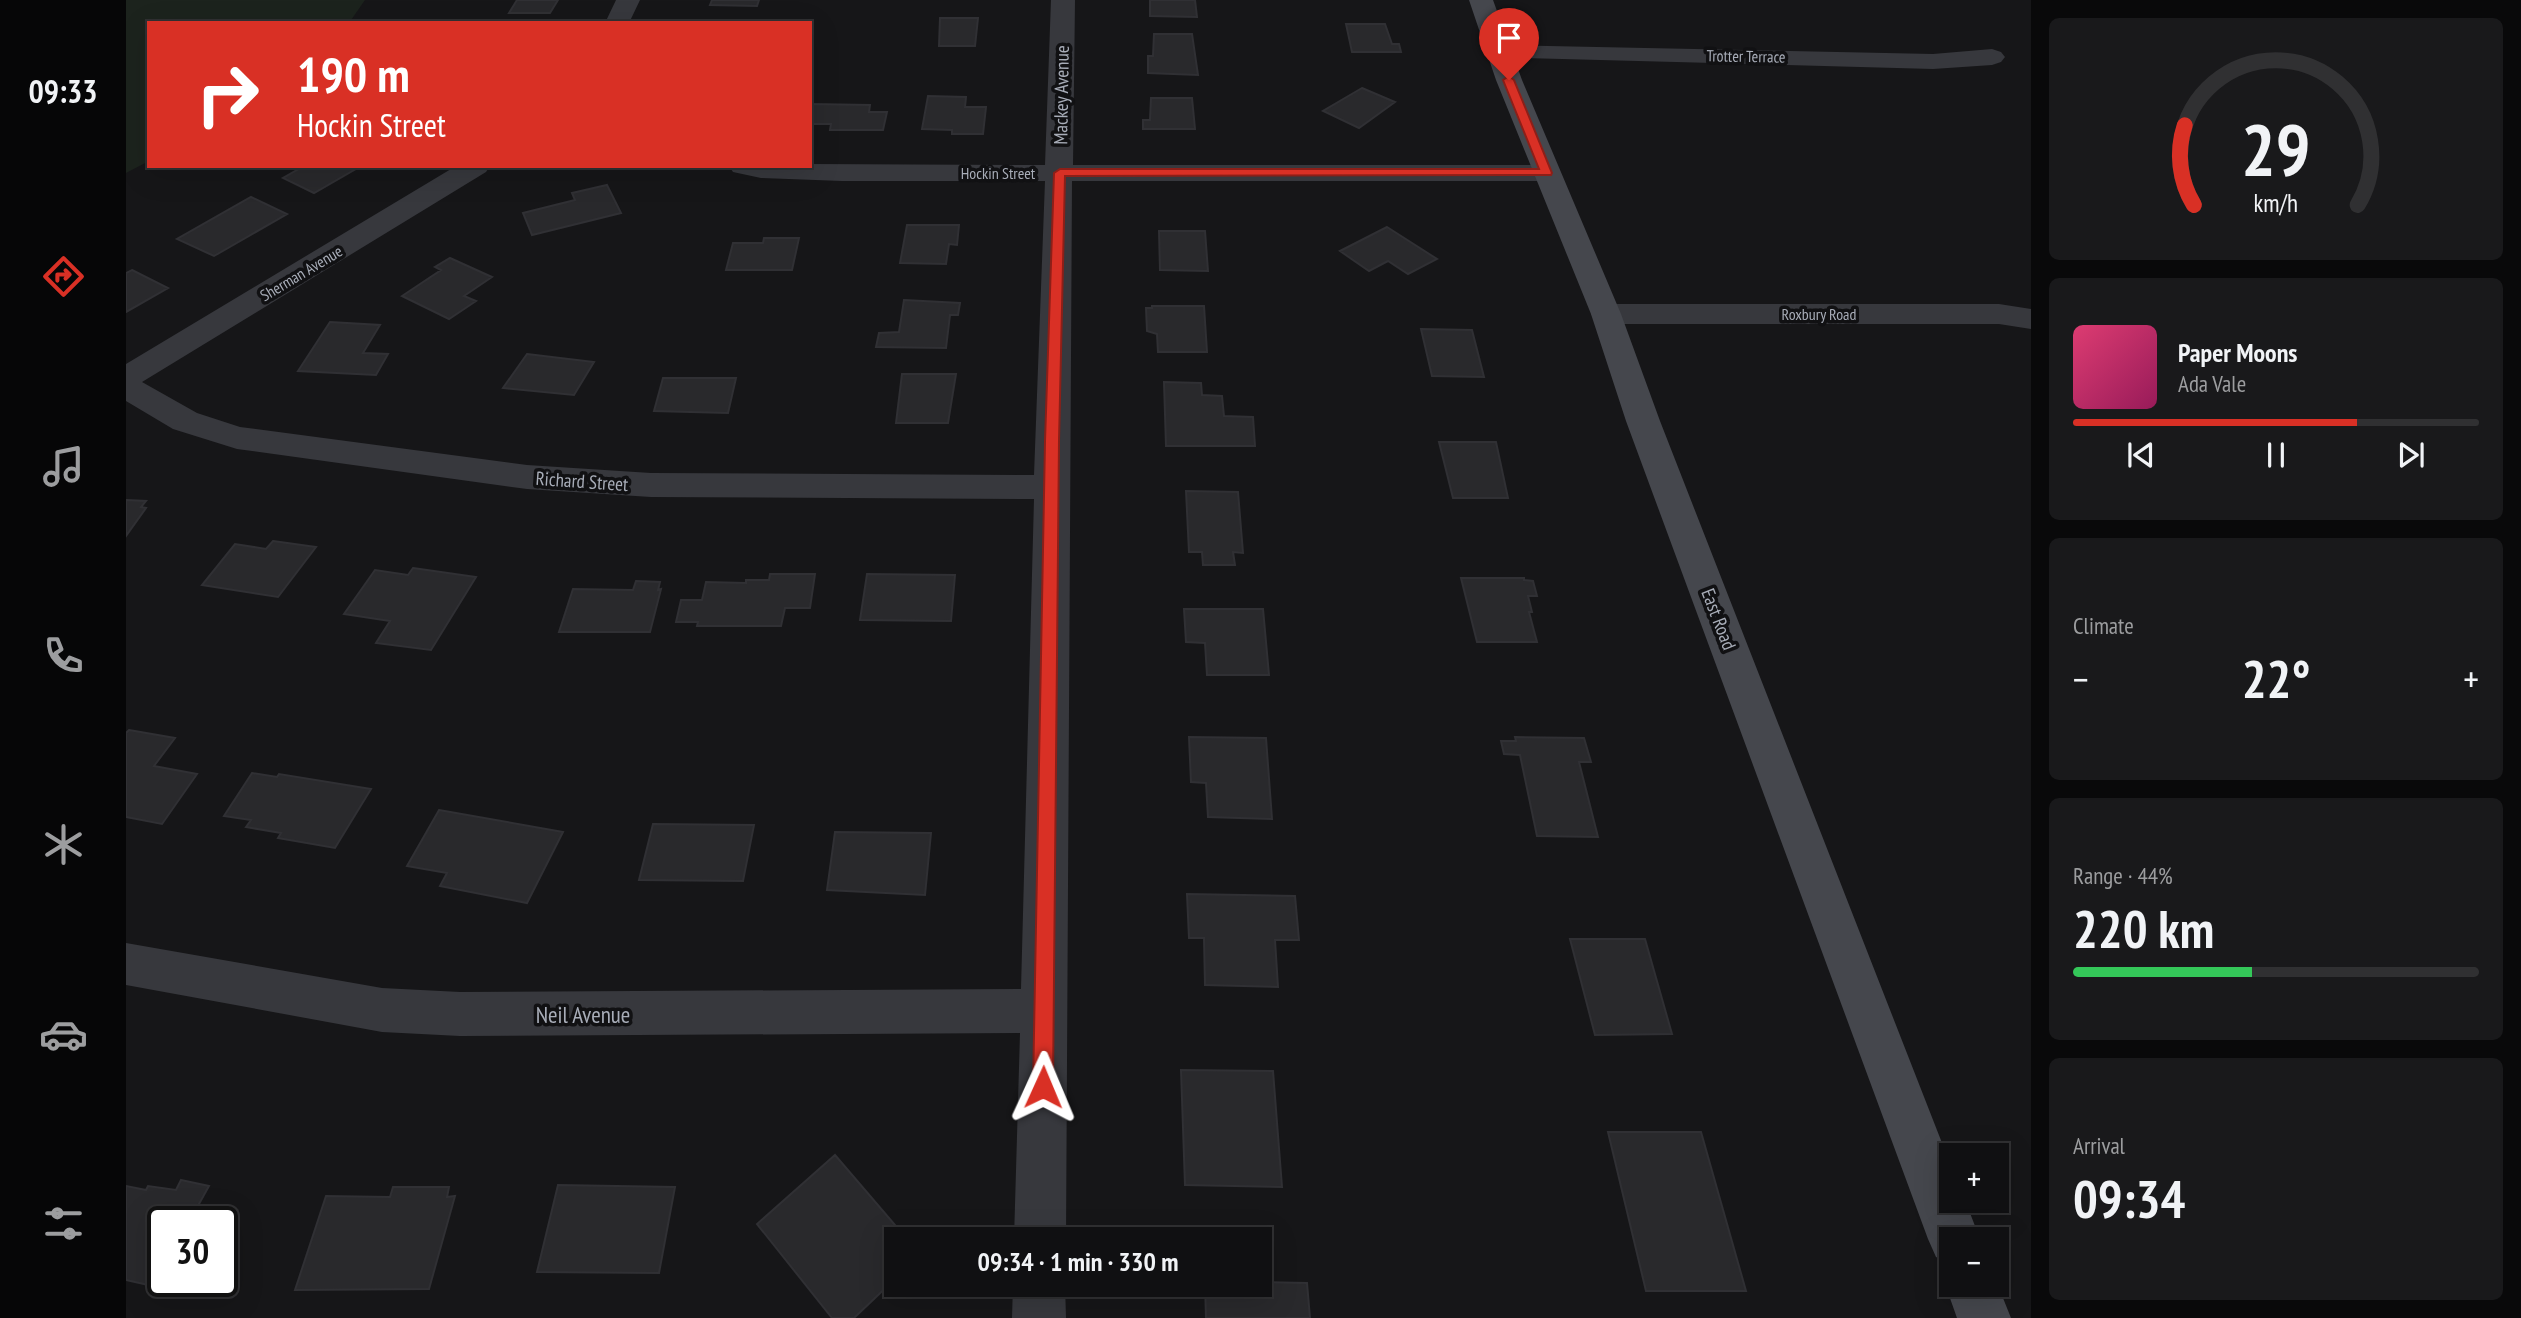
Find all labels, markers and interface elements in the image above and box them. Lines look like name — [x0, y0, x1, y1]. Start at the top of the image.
pin — [1479, 8, 1539, 80]
icon: arrive — [1490, 19, 1528, 57]
text: 190 m — [297, 42, 410, 106]
street label: Mackey Avenue — [1048, 45, 1074, 145]
street label: Trotter Terrace — [1706, 45, 1786, 67]
icon: right — [182, 49, 273, 140]
text: 09:33 — [28, 70, 98, 112]
text: 29 — [2241, 101, 2311, 195]
text: Hockin Street — [297, 104, 446, 146]
street label: Hockin Street — [961, 163, 1036, 183]
text: km/h — [2254, 187, 2298, 219]
street label: Sherman Avenue — [256, 241, 346, 305]
icon: directions — [39, 252, 88, 301]
street label: Roxbury Road — [1782, 304, 1856, 324]
text: Paper Moons — [2178, 336, 2297, 369]
text: Ada Vale — [2178, 369, 2246, 398]
icon: previous — [2122, 436, 2160, 474]
icon: pause — [2257, 436, 2295, 474]
icon: next — [2392, 436, 2430, 474]
icon: music — [39, 442, 88, 491]
street label: Richard Street — [535, 466, 630, 496]
street label: East Road — [1696, 585, 1742, 653]
text: Climate — [2073, 611, 2134, 640]
icon: phone — [39, 631, 88, 680]
text: 22° — [2242, 645, 2310, 712]
text: − — [2073, 654, 2089, 703]
text: + — [2463, 654, 2479, 703]
icon: climate — [39, 820, 88, 869]
text: Range · 44% — [2073, 861, 2173, 890]
text: 220 km — [2073, 895, 2214, 962]
street label: Neil Avenue — [536, 1000, 630, 1029]
icon: car — [39, 1010, 88, 1059]
position arrow — [1006, 1050, 1080, 1124]
text: Arrival — [2073, 1131, 2125, 1160]
map controls — [1939, 1143, 2009, 1297]
button: + — [1939, 1143, 2009, 1213]
text: 09:34 — [2073, 1165, 2185, 1232]
icon: filters — [39, 1199, 88, 1248]
speed limit sign: 30 — [147, 1206, 238, 1297]
button: − — [1939, 1227, 2009, 1297]
text: 09:34 · 1 min · 330 m — [978, 1245, 1178, 1278]

